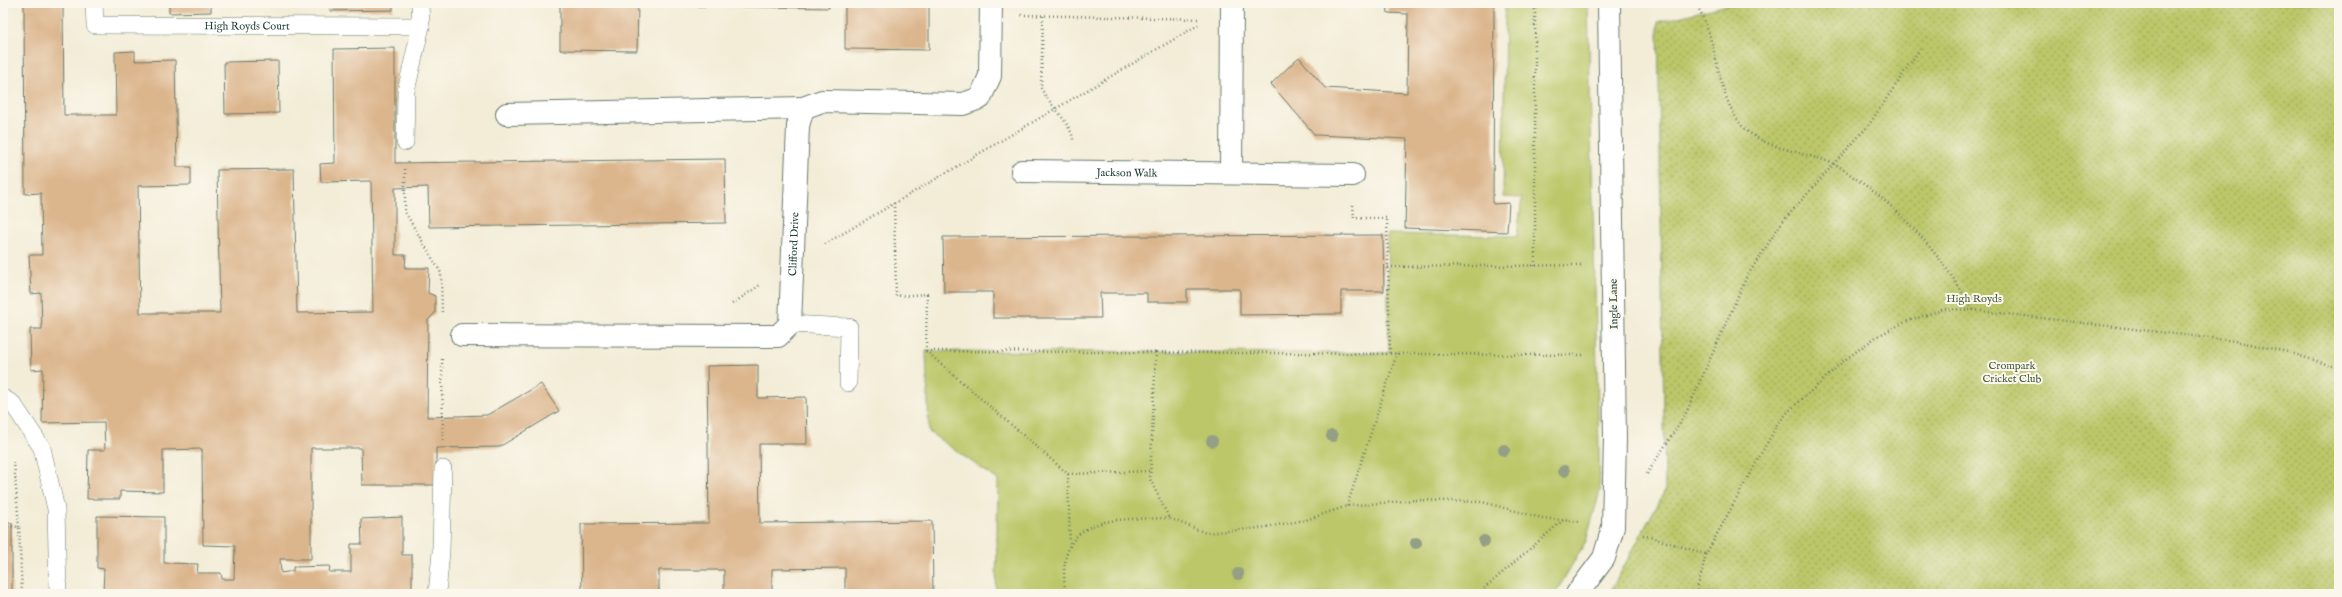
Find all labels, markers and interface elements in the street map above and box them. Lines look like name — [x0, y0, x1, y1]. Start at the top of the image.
street label: High Royds Court — [204, 19, 290, 34]
street label: Jackson Walk — [1094, 166, 1158, 181]
street label: Clifford Drive — [786, 212, 803, 276]
street label: Ingle Lane — [1607, 279, 1621, 329]
park label: High Royds — [1946, 292, 2002, 306]
park label: Crompark Cricket Club — [1983, 359, 2042, 386]

